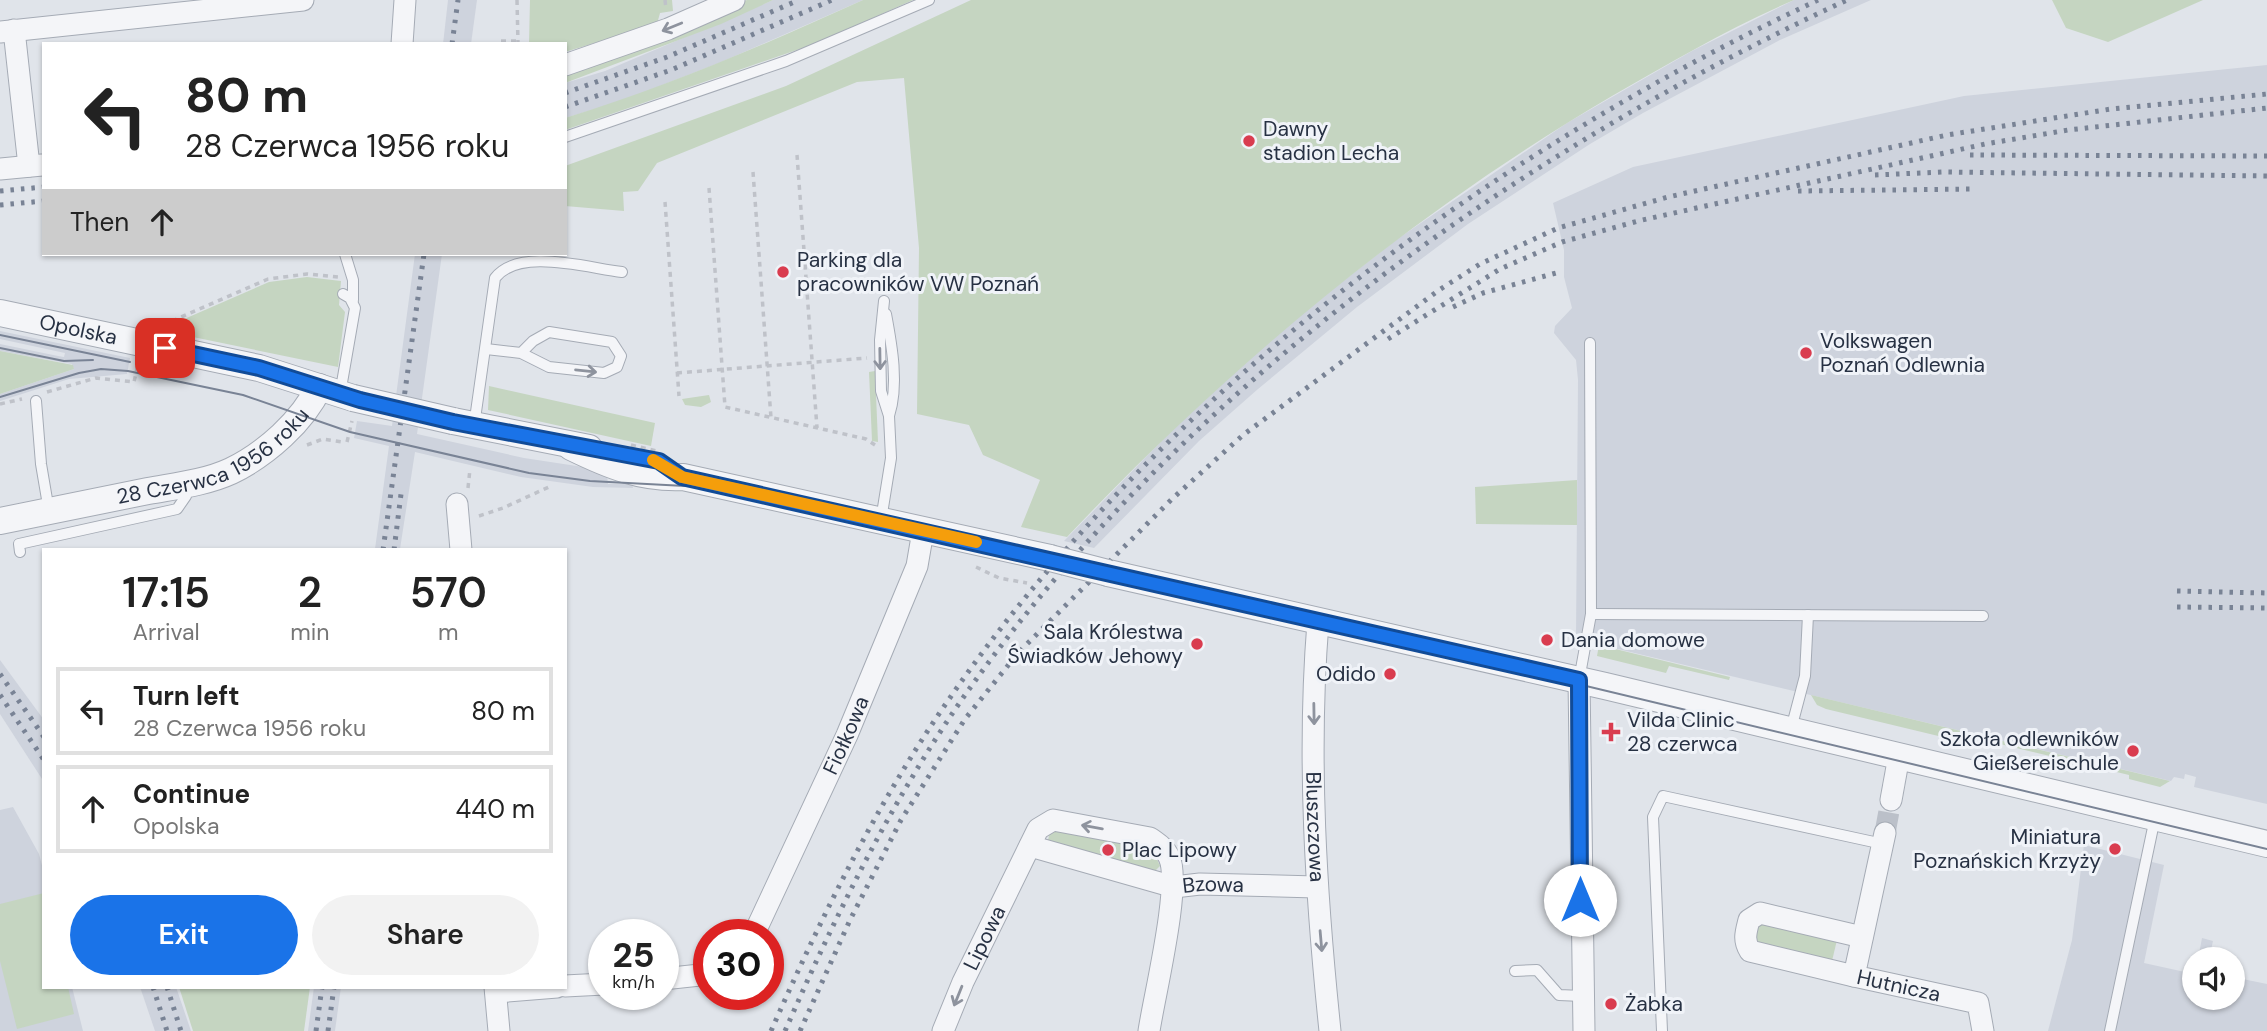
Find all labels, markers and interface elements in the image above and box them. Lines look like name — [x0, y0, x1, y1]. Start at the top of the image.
one-way arrow — [661, 21, 683, 34]
text: 80 m — [185, 63, 308, 127]
icon: left — [70, 70, 161, 161]
place label: Dawny stadion Lecha — [1263, 115, 1399, 167]
text: 28 Czerwca 1956 roku — [185, 125, 509, 167]
marker: Dawny stadion Lecha — [1241, 133, 1257, 149]
icon: ahead — [143, 203, 181, 241]
text: Then — [70, 205, 129, 239]
place label: Parking dla pracowników VW Poznań — [797, 246, 1039, 298]
marker: Parking dla pracowników VW Poznań — [775, 264, 791, 280]
street label: Opolska — [37, 308, 120, 352]
pin — [135, 318, 195, 378]
place label: Volkswagen Poznań Odlewnia — [1820, 327, 1985, 379]
icon: arrive — [146, 329, 184, 367]
marker: Volkswagen Poznań Odlewnia — [1798, 345, 1814, 361]
one-way arrow — [873, 347, 887, 370]
one-way arrow — [574, 364, 597, 377]
street label: 28 Czerwca 1956 roku — [114, 402, 315, 511]
text: 17:15 — [122, 565, 210, 620]
text: 2 — [298, 565, 322, 620]
text: 570 — [410, 565, 487, 620]
text: Arrival — [133, 617, 200, 647]
text: min — [290, 617, 329, 647]
text: m — [438, 617, 458, 647]
place label: Sala Królestwa Świadków Jehowy — [1007, 618, 1183, 670]
place label: Dania domowe — [1561, 626, 1705, 654]
marker: Dania domowe — [1539, 632, 1555, 648]
marker: Sala Królestwa Świadków Jehowy — [1189, 636, 1205, 652]
place label: Odido — [1316, 660, 1376, 688]
marker: Odido — [1382, 666, 1398, 682]
text: Turn left — [133, 679, 240, 713]
icon: left — [74, 692, 112, 730]
street label: Fiołkowa — [816, 692, 876, 779]
text: 80 m — [471, 694, 535, 728]
one-way arrow — [1308, 702, 1321, 725]
place label: Vilda Clinic 28 czerwca — [1627, 706, 1737, 758]
text: 28 Czerwca 1956 roku — [133, 713, 366, 743]
marker: Vilda Clinic 28 czerwca — [1601, 722, 1621, 742]
place label: Szkoła odlewników Gießereischule — [1940, 725, 2119, 777]
marker: Szkoła odlewników Gießereischule — [2125, 743, 2141, 759]
street label: Bluszczowa — [1299, 771, 1331, 883]
text: Continue — [133, 777, 250, 811]
icon: ahead — [74, 790, 112, 828]
text: 440 m — [456, 792, 535, 826]
text: Opolska — [133, 811, 220, 841]
one-way arrow — [1081, 820, 1104, 833]
place label: Miniatura Poznańskich Krzyży — [1913, 823, 2101, 875]
place label: Plac Lipowy — [1122, 836, 1237, 864]
marker: Miniatura Poznańskich Krzyży — [2107, 841, 2123, 857]
marker: Plac Lipowy — [1100, 842, 1116, 858]
position arrow — [1543, 863, 1617, 937]
street label: Bzowa — [1181, 870, 1244, 900]
button: Exit — [70, 895, 298, 975]
button: Share — [312, 895, 539, 975]
street label: Lipowa — [957, 901, 1012, 975]
speed limit sign: 30 — [693, 919, 784, 1010]
one-way arrow — [1315, 930, 1328, 952]
text: 25 — [613, 932, 654, 978]
map controls — [2182, 947, 2245, 1010]
button: sound — [2182, 947, 2245, 1010]
street label: Hutnicza — [1854, 963, 1943, 1008]
text: km/h — [612, 970, 655, 994]
one-way arrow — [950, 984, 963, 1006]
place label: Żabka — [1625, 990, 1683, 1018]
marker: Żabka — [1603, 996, 1619, 1012]

